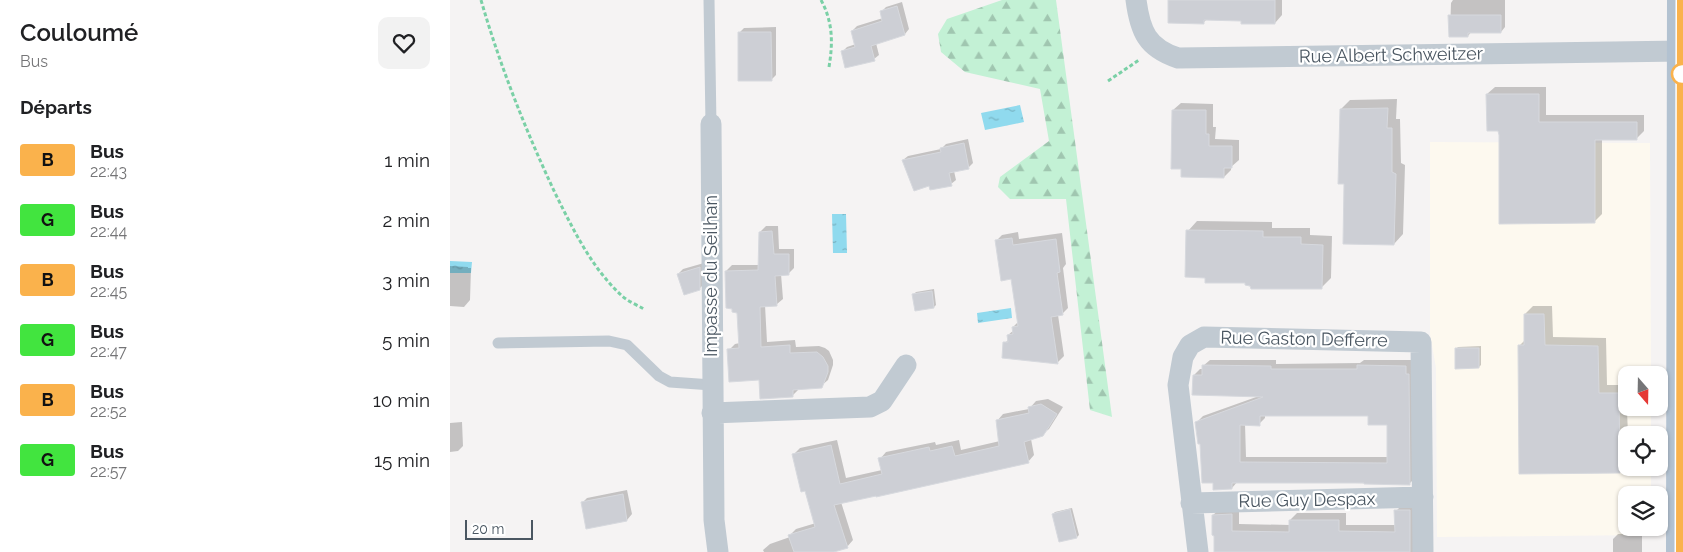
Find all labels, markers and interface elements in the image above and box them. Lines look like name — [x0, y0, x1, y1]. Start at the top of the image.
button: heart — [378, 17, 430, 69]
text: Couloumé — [20, 18, 138, 47]
street label: Rue Albert Schweitzer — [1299, 42, 1484, 67]
text: Bus — [20, 52, 48, 71]
unlabelled marker — [1671, 63, 1683, 85]
text: Départs — [20, 96, 92, 118]
text: Bus — [90, 140, 124, 162]
text: B — [41, 149, 54, 170]
text: 1 min — [384, 149, 430, 171]
text: 22:43 — [90, 162, 127, 181]
street label: Impasse du Seilhan — [700, 195, 721, 357]
text: Bus — [90, 200, 124, 222]
text: G — [41, 209, 54, 230]
text: 2 min — [383, 209, 430, 231]
text: 22:44 — [90, 222, 127, 241]
text: Bus — [90, 260, 124, 282]
text: B — [41, 269, 54, 290]
text: 3 min — [382, 269, 430, 291]
text: 22:45 — [90, 282, 127, 301]
text: Bus — [90, 320, 124, 342]
street label: Rue Gaston Defferre — [1220, 327, 1388, 350]
text: G — [41, 329, 54, 350]
text: 5 min — [382, 329, 430, 351]
text: 22:47 — [90, 342, 127, 361]
north arrow — [1618, 366, 1668, 416]
map controls — [1618, 366, 1668, 536]
text: Bus — [90, 380, 124, 402]
text: B — [41, 389, 54, 410]
text: 10 min — [373, 389, 430, 411]
text: 22:52 — [90, 402, 127, 421]
button: locate — [1618, 426, 1668, 476]
text: Bus — [90, 440, 124, 462]
text: G — [41, 449, 54, 470]
text: 15 min — [374, 449, 430, 471]
text: 22:57 — [90, 462, 127, 481]
button: layers — [1618, 486, 1668, 536]
street label: Rue Guy Despax — [1238, 488, 1376, 511]
scale bar — [465, 517, 532, 540]
text: 20 m — [472, 521, 504, 537]

